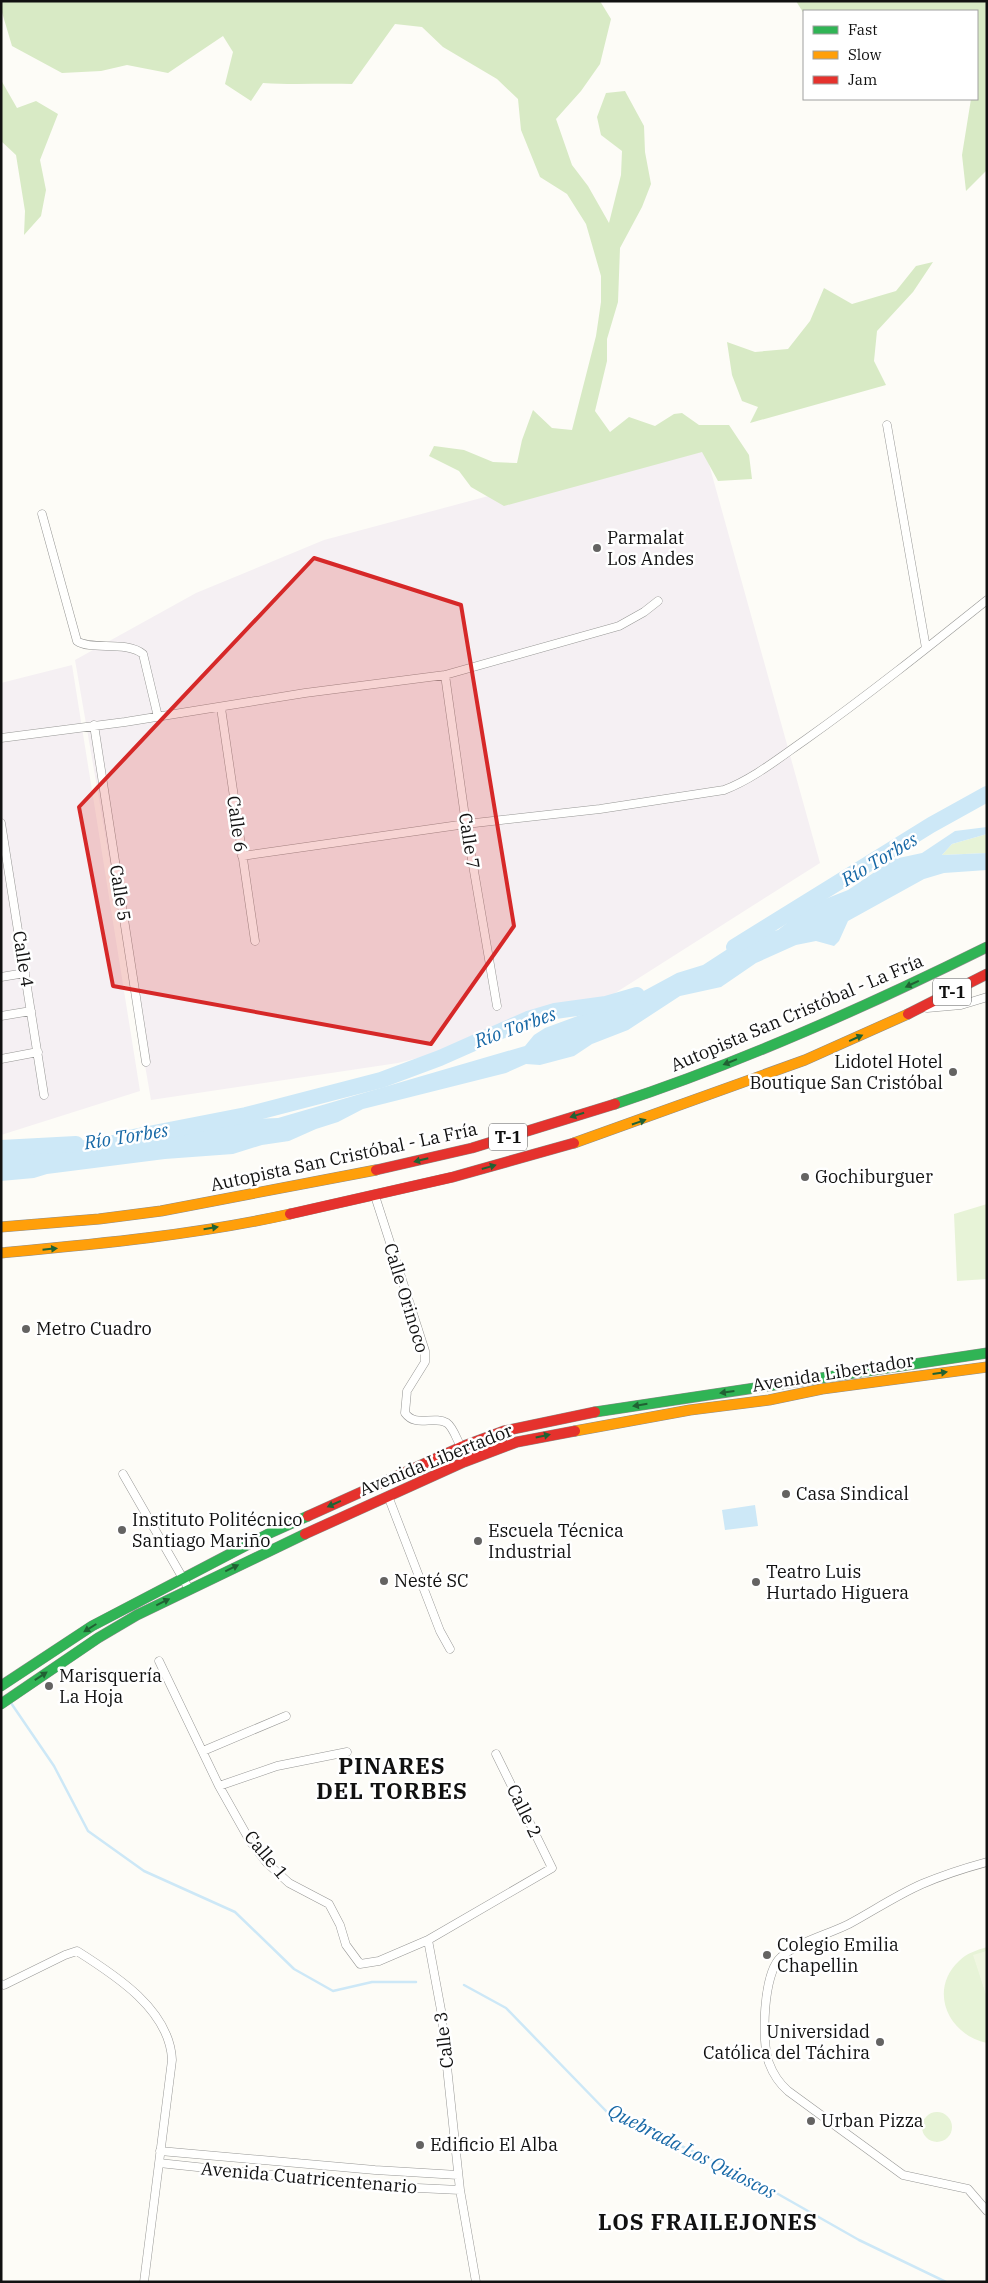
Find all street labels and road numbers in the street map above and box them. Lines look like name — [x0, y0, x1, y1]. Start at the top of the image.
street label: Calle 6 — [222, 794, 253, 854]
street label: Calle 7 — [454, 811, 485, 871]
street label: Calle 5 — [105, 863, 136, 923]
street label: Calle 4 — [8, 929, 39, 989]
street label: Autopista San Cristóbal - La Fría — [667, 949, 927, 1076]
road number: T-1 — [933, 979, 971, 1006]
street label: Autopista San Cristóbal - La Fría — [208, 1117, 480, 1196]
road number: T-1 — [489, 1124, 527, 1150]
street label: Calle Orinoco — [379, 1240, 434, 1356]
street label: Avenida Libertador — [750, 1348, 915, 1397]
street label: Avenida Libertador — [356, 1418, 516, 1501]
street label: Calle 2 — [502, 1780, 547, 1841]
street label: Calle 1 — [239, 1826, 293, 1884]
street label: Calle 3 — [429, 2010, 458, 2070]
street label: Avenida Cuatricentenario — [200, 2157, 418, 2198]

